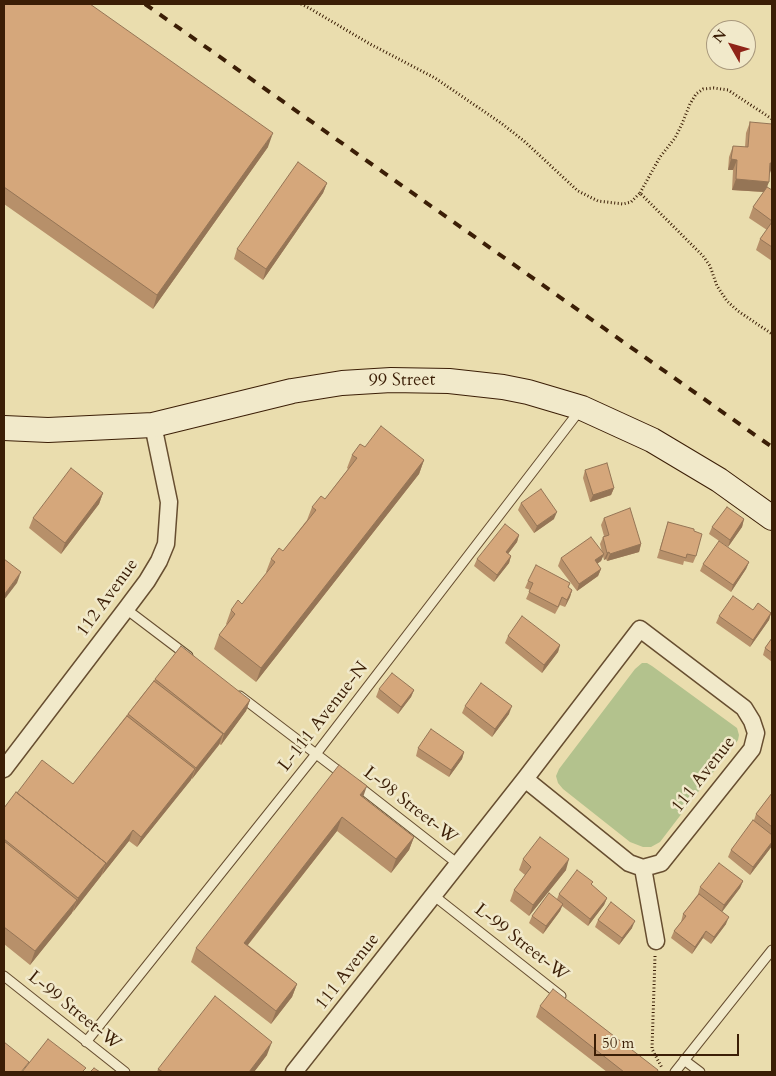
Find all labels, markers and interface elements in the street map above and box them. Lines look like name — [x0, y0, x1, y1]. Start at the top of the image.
north arrow — [706, 20, 756, 70]
text: N — [708, 25, 731, 47]
street label: 99 Street — [369, 370, 435, 392]
street label: 112 Avenue — [73, 555, 143, 641]
street label: L-111 Avenue-N — [275, 658, 373, 776]
street label: 111 Avenue — [668, 733, 740, 817]
street label: L-98 Street-W — [359, 763, 461, 849]
street label: L-99 Street-W — [470, 900, 572, 986]
street label: 111 Avenue — [312, 930, 384, 1014]
street label: L-99 Street-W — [23, 967, 125, 1055]
scale bar — [596, 1024, 741, 1056]
text: 50 m — [602, 1033, 634, 1053]

